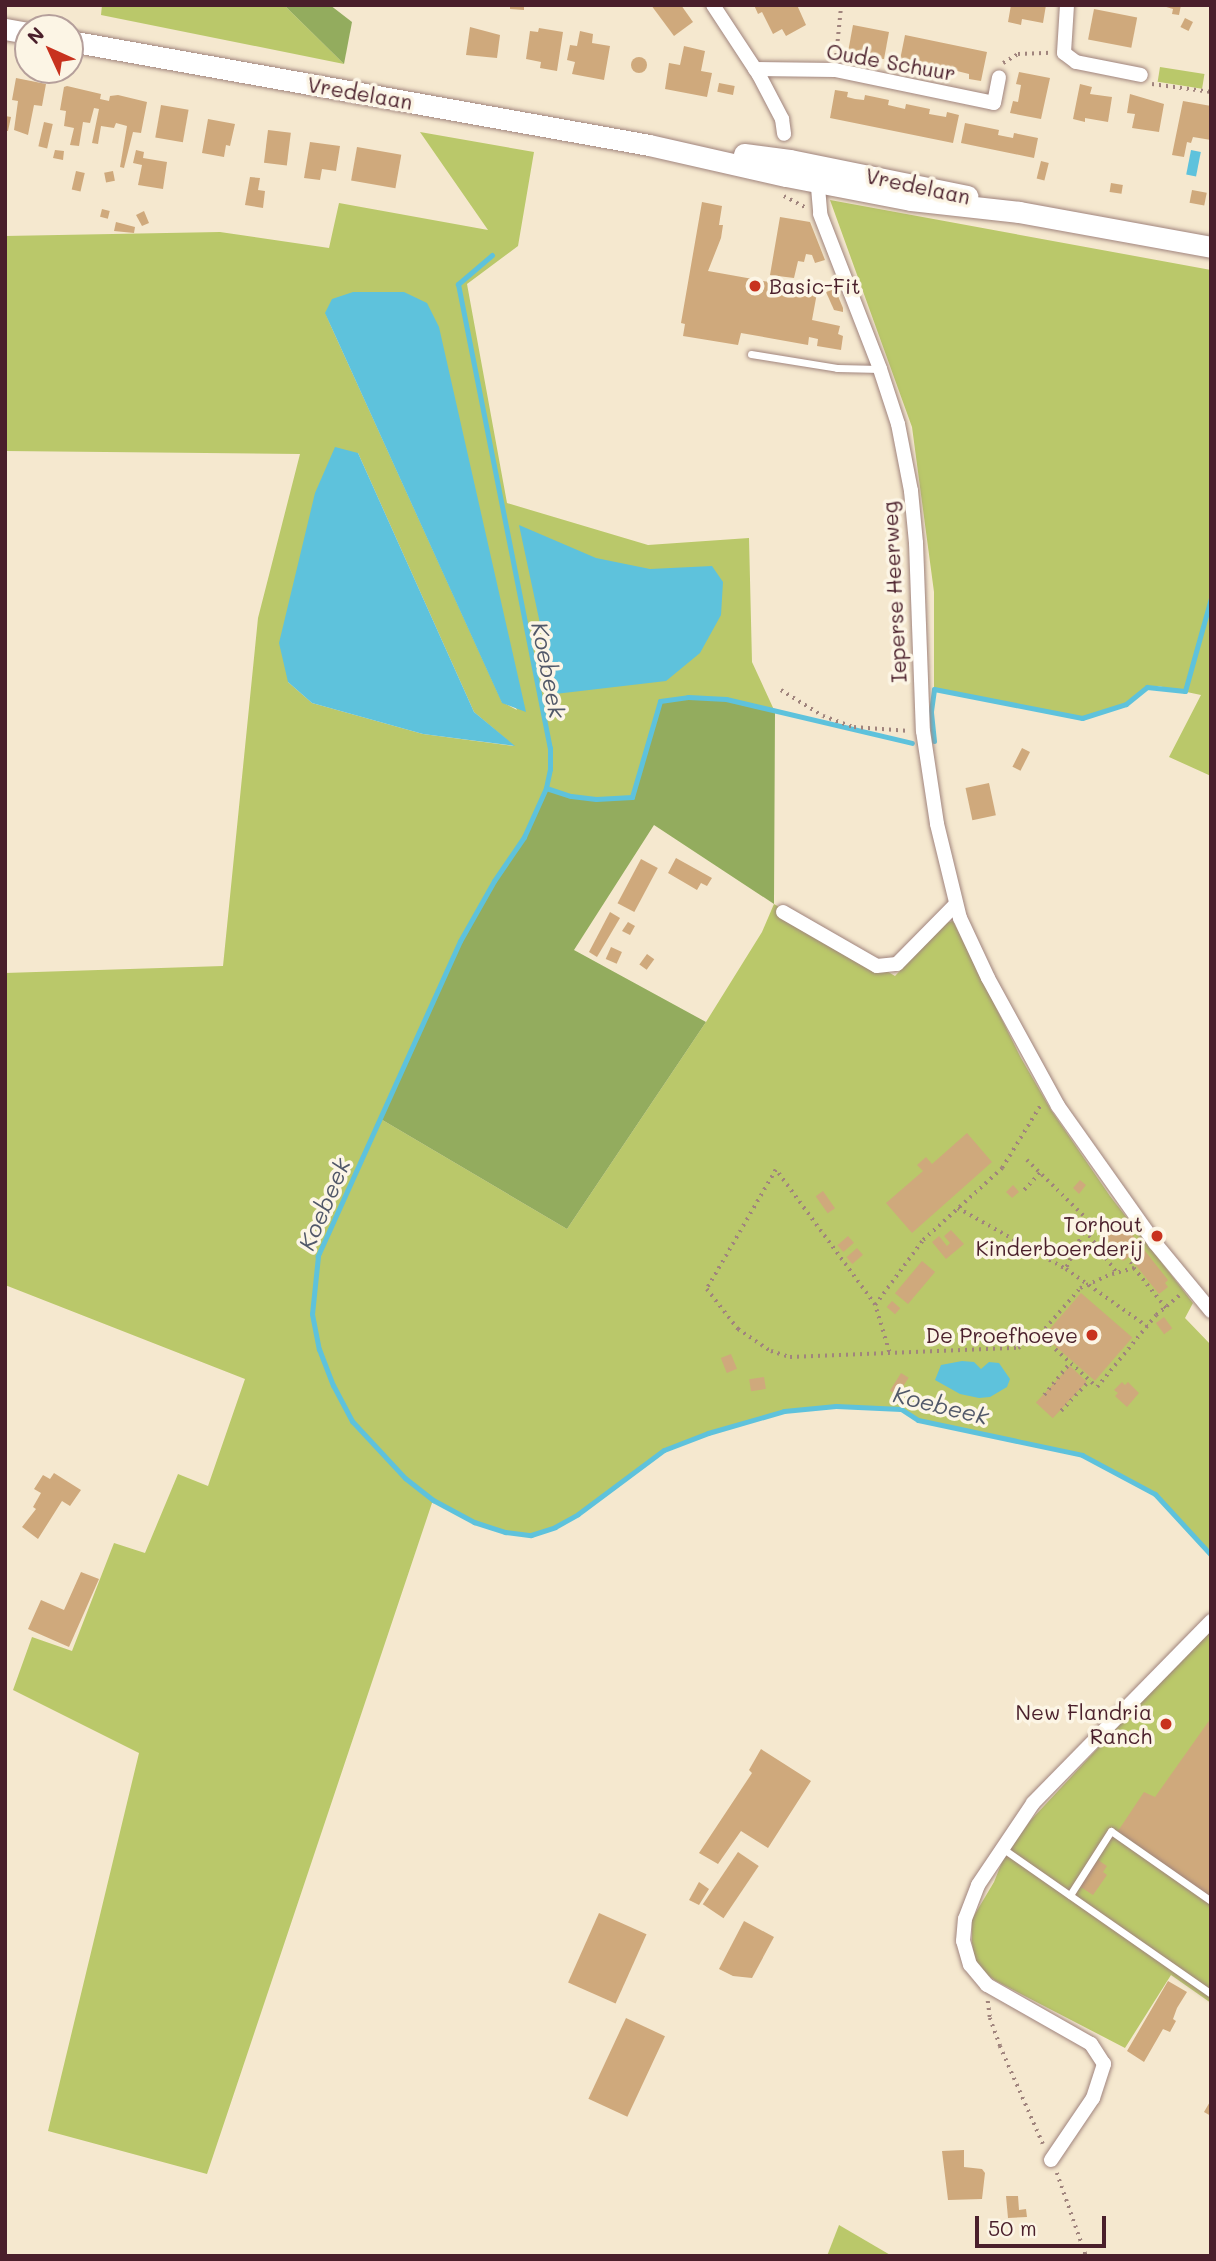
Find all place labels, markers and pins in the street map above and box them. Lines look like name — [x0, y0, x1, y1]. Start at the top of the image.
place label: Basic-Fit — [769, 273, 860, 299]
marker: Basic-Fit — [747, 278, 763, 294]
place label: Torhout Kinderboerderij — [976, 1211, 1143, 1261]
marker: Torhout Kinderboerderij — [1149, 1228, 1165, 1244]
place label: De Proefhoeve — [925, 1322, 1078, 1348]
marker: De Proefhoeve — [1084, 1327, 1100, 1343]
place label: New Flandria Ranch — [1015, 1699, 1152, 1749]
marker: New Flandria Ranch — [1158, 1716, 1174, 1732]

